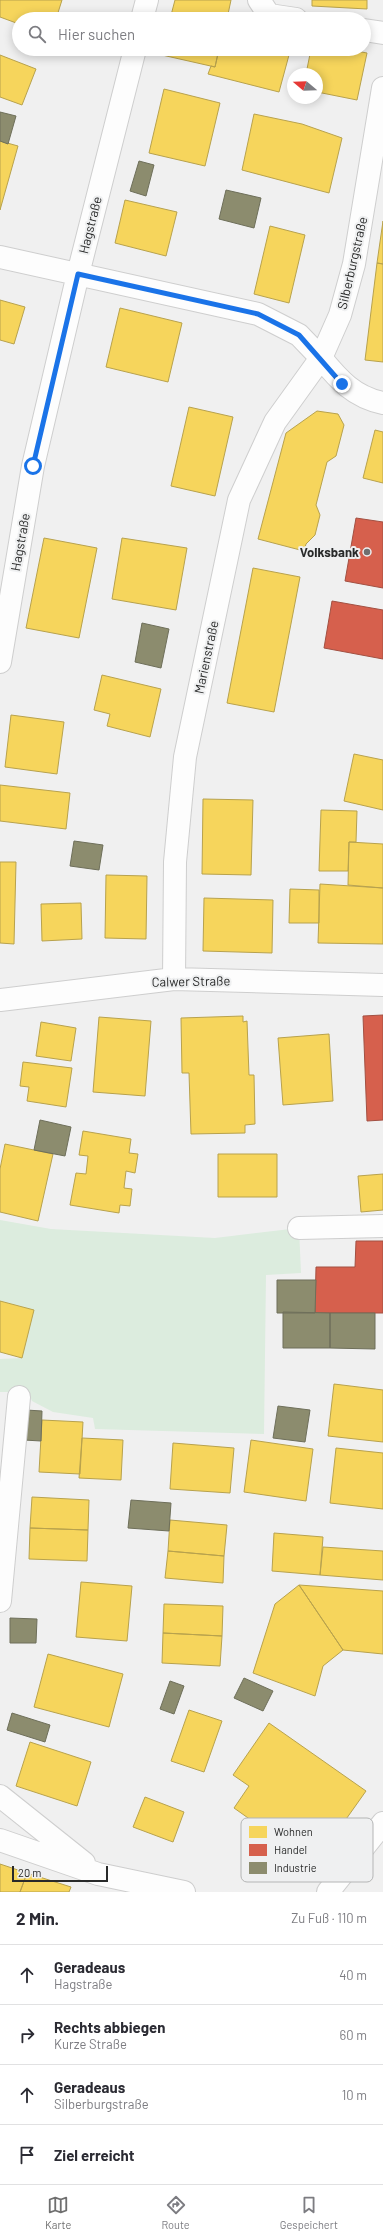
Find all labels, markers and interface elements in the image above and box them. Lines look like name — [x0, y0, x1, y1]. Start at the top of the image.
search box — [12, 12, 371, 56]
icon: search — [26, 23, 48, 45]
text: Hier suchen — [58, 25, 135, 43]
north arrow — [287, 68, 323, 104]
street label: Hagstraße — [75, 195, 105, 255]
street label: Silberburgstraße — [334, 215, 370, 311]
route end — [333, 375, 351, 393]
route start — [24, 457, 42, 475]
street label: Hagstraße — [7, 512, 33, 572]
place label: Volksbank — [300, 544, 359, 560]
marker: Volksbank — [362, 547, 372, 557]
street label: Marienstraße — [190, 619, 222, 695]
street label: Calwer Straße — [152, 972, 231, 990]
legend — [241, 1818, 373, 1882]
text: Wohnen — [274, 1825, 313, 1838]
text: Handel — [274, 1843, 307, 1856]
text: Industrie — [274, 1861, 317, 1874]
scale bar — [12, 1864, 108, 1883]
text: 20 m — [18, 1866, 41, 1879]
text: 2 Min. — [16, 1908, 59, 1928]
text: Zu Fuß · 110 m — [291, 1910, 367, 1926]
text: Geradeaus — [54, 1958, 125, 1976]
icon: ahead — [16, 1964, 38, 1986]
text: 40 m — [339, 1967, 367, 1983]
text: Hagstraße — [54, 1976, 113, 1992]
text: Rechts abbiegen — [54, 2018, 165, 2036]
icon: right — [16, 2024, 38, 2046]
text: 60 m — [340, 2027, 367, 2043]
text: Kurze Straße — [54, 2036, 127, 2052]
text: Geradeaus — [54, 2078, 125, 2096]
icon: ahead — [16, 2084, 38, 2106]
text: 10 m — [342, 2087, 367, 2103]
text: Silberburgstraße — [54, 2096, 149, 2112]
icon: arrive — [16, 2144, 38, 2166]
text: Ziel erreicht — [54, 2146, 135, 2164]
tab: Karte — [45, 2194, 71, 2231]
tab: Route — [161, 2194, 190, 2231]
tab: Gespeichert — [280, 2194, 338, 2231]

